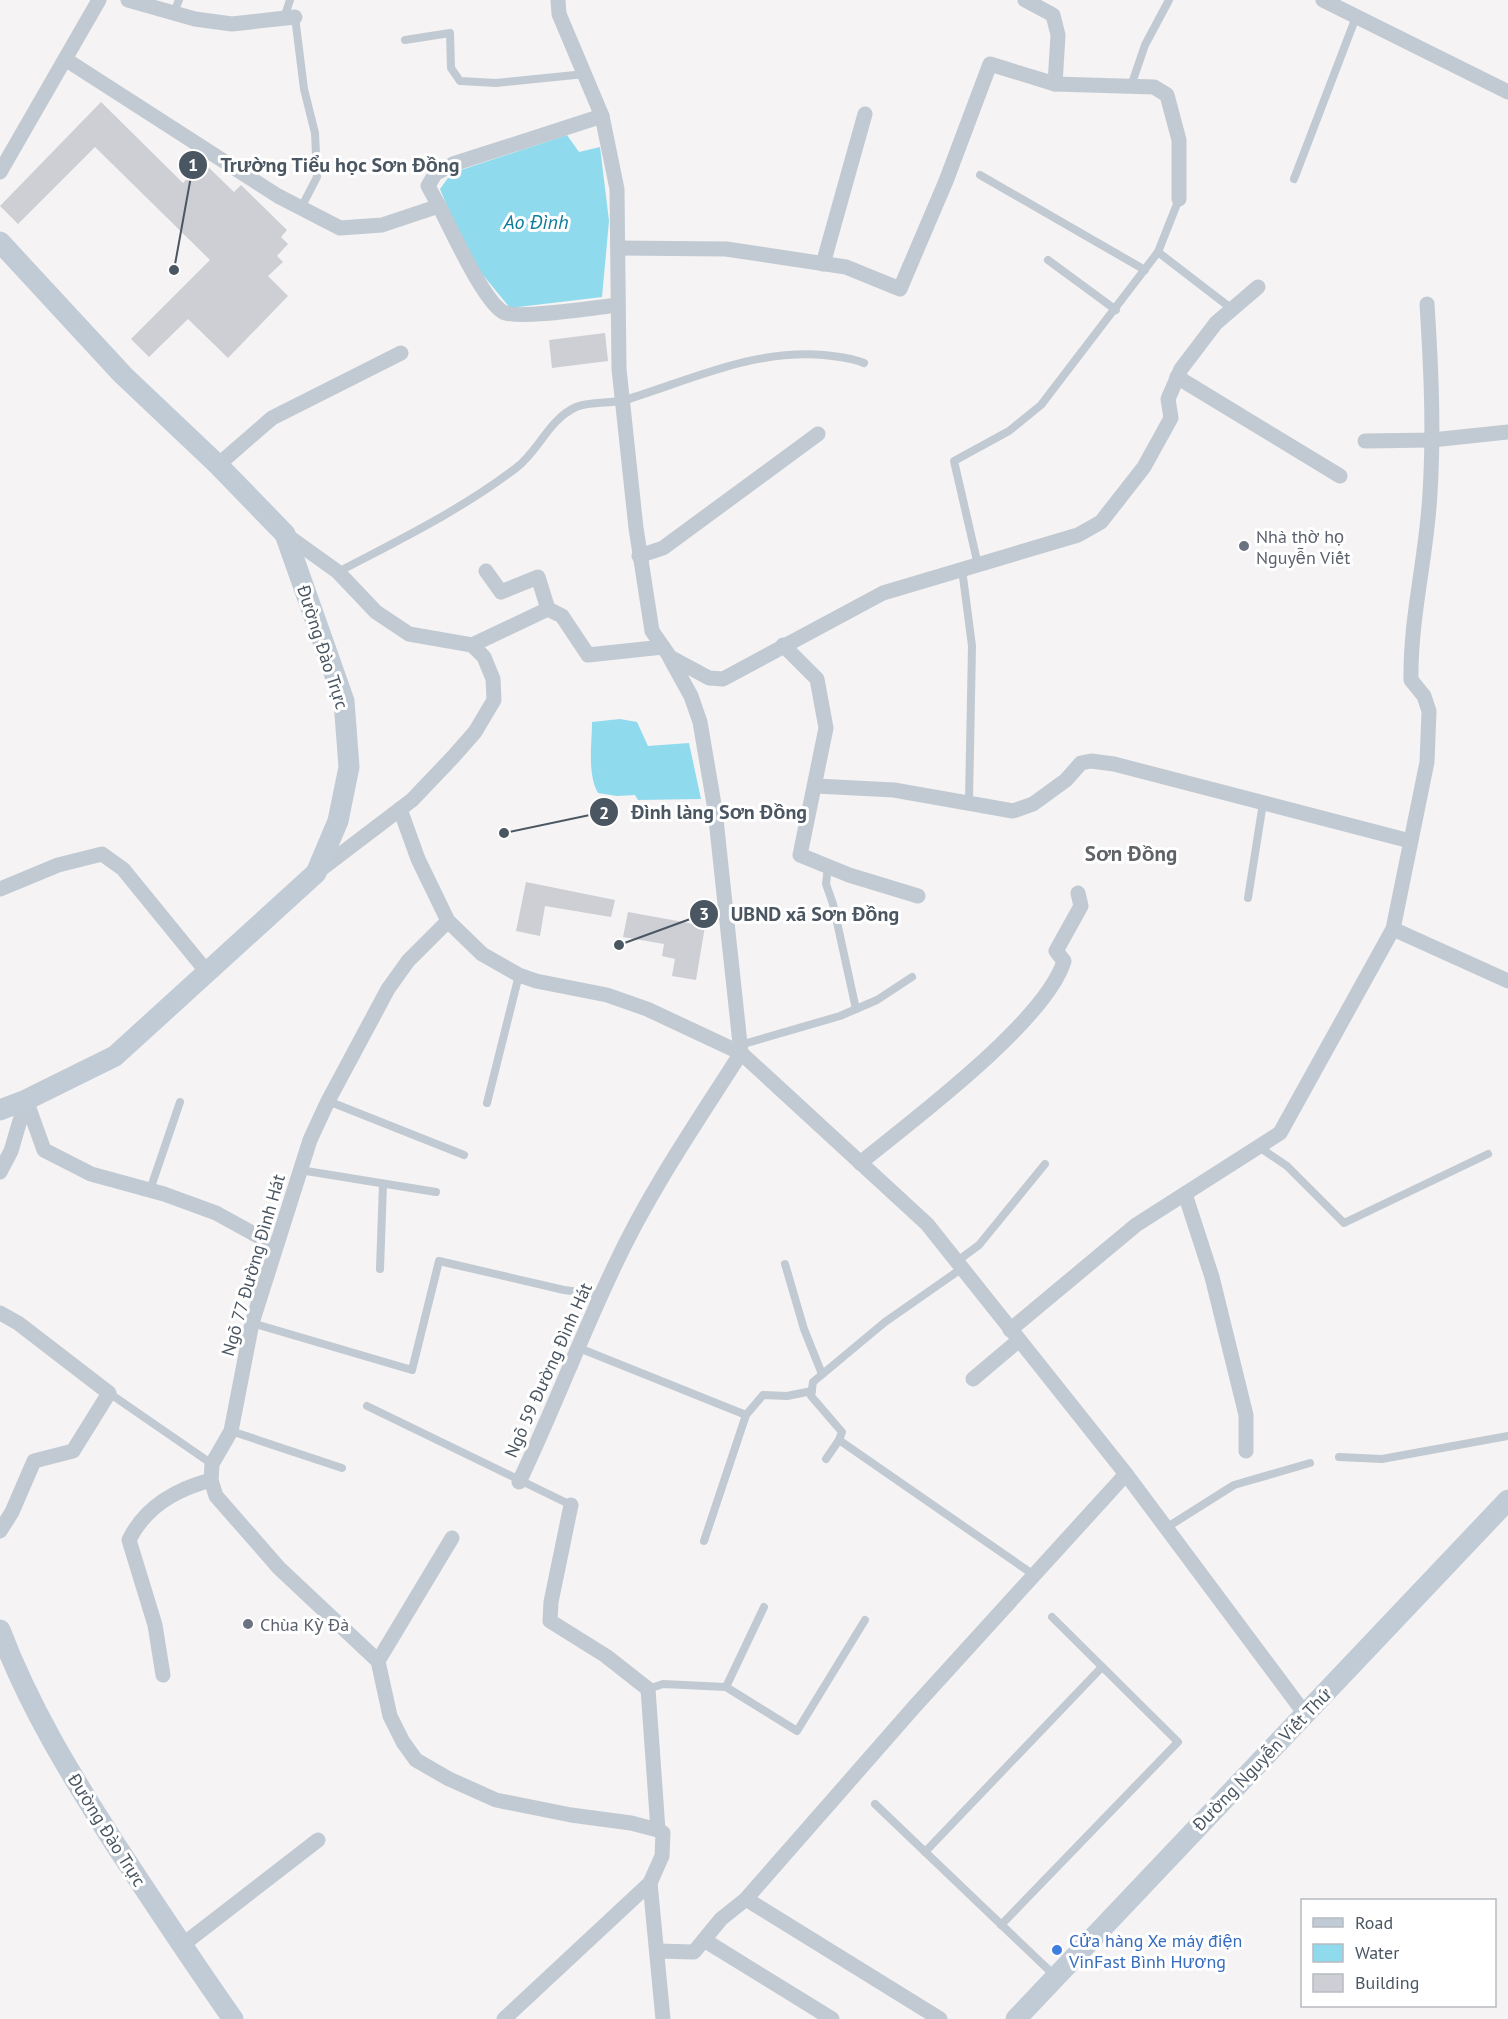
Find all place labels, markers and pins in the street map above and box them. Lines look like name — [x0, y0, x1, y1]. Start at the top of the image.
callout: Trường Tiểu học Sơn Đồng — [178, 146, 472, 184]
place label: Nhà thờ họ Nguyễn Viết — [1256, 525, 1350, 569]
marker: Nhà thờ họ Nguyễn Viết — [1237, 539, 1251, 553]
callout: Đình làng Sơn Đồng — [589, 793, 819, 831]
callout: UBND xã Sơn Đồng — [689, 895, 912, 933]
place label: Chùa Kỳ Đà — [260, 1613, 349, 1636]
marker: Chùa Kỳ Đà — [241, 1617, 255, 1631]
place label: Cửa hàng Xe máy điện VinFast Bình Hương — [1068, 1929, 1242, 1973]
marker: Cửa hàng Xe máy điện VinFast Bình Hương — [1050, 1943, 1064, 1957]

